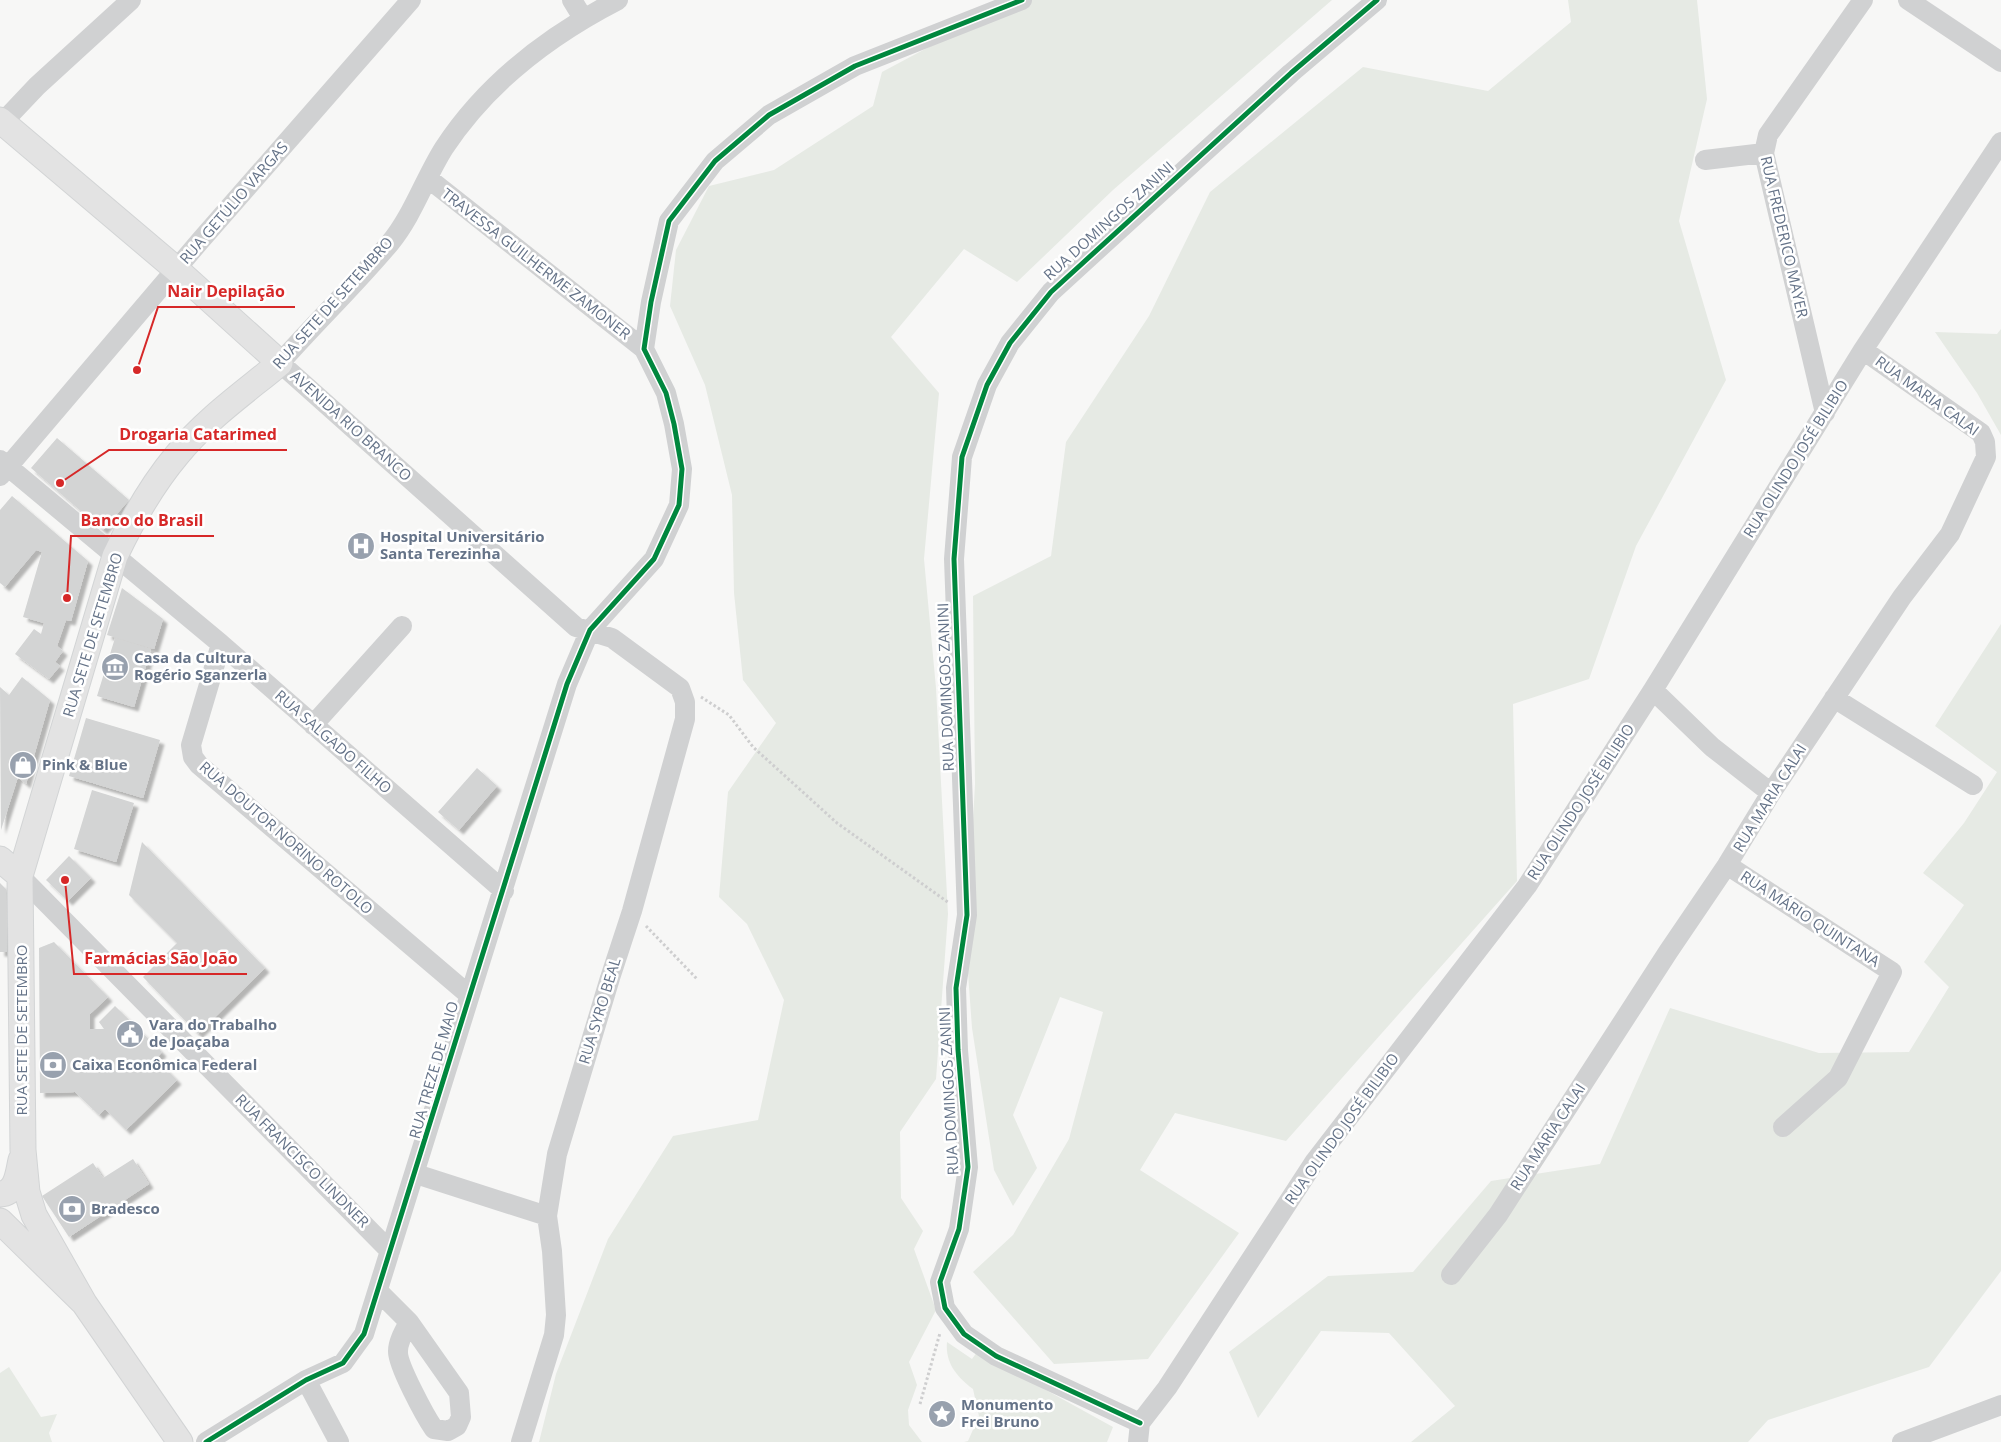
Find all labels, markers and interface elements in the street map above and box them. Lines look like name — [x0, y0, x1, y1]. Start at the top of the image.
street label: RUA GETÚLIO VARGAS — [175, 137, 292, 268]
street label: RUA FREDERICO MAYER — [1757, 154, 1814, 320]
street label: RUA DOMINGOS ZANINI — [1039, 156, 1178, 284]
street label: TRAVESSA GUILHERME ZAMONER — [438, 183, 636, 344]
street label: RUA SETE DE SETEMBRO — [268, 232, 397, 373]
callout: Nair Depilação — [158, 276, 295, 307]
text: Nair Depilação — [167, 280, 285, 302]
street label: RUA MARIA CALAI — [1872, 351, 1984, 440]
street label: AVENIDA RIO BRANCO — [287, 366, 416, 485]
street label: RUA OLINDO JOSÉ BILIBIO — [1738, 376, 1852, 541]
callout: Drogaria Catarimed — [109, 419, 287, 450]
text: Drogaria Catarimed — [119, 423, 277, 445]
callout: Banco do Brasil — [71, 505, 214, 536]
text: Banco do Brasil — [81, 509, 203, 531]
place label: Hospital Universitário Santa Terezinha — [380, 526, 545, 563]
hospital icon: Hospital Universitário Santa Terezinha — [346, 531, 376, 561]
street label: RUA SETE DE SETEMBRO — [57, 550, 127, 719]
street label: RUA DOMINGOS ZANINI — [932, 602, 958, 772]
place label: Casa da Cultura Rogério Sganzerla — [134, 647, 267, 684]
museum icon: Casa da Cultura Rogério Sganzerla — [100, 652, 130, 682]
street label: RUA SALGADO FILHO — [271, 685, 396, 797]
street label: RUA OLINDO JOSÉ BILIBIO — [1522, 719, 1638, 883]
street label: RUA MARIA CALAI — [1728, 740, 1810, 855]
shop icon: Pink & Blue — [8, 750, 38, 780]
place label: Pink & Blue — [42, 754, 128, 774]
street label: RUA DOUTOR NORINO ROTOLO — [196, 756, 378, 918]
street label: RUA MÁRIO QUINTANA — [1737, 866, 1884, 971]
callout: Farmácias São João — [74, 943, 247, 974]
street label: RUA SETE DE SETEMBRO — [11, 944, 31, 1116]
text: Farmácias São João — [84, 947, 238, 969]
street label: RUA SYRO BEAL — [573, 955, 625, 1066]
street label: RUA TREZE DE MAIO — [404, 999, 462, 1141]
street label: RUA DOMINGOS ZANINI — [934, 1006, 962, 1176]
place label: Vara do Trabalho de Joaçaba — [149, 1014, 277, 1051]
public building icon: Vara do Trabalho de Joaçaba — [115, 1019, 145, 1049]
street label: RUA OLINDO JOSÉ BILIBIO — [1279, 1049, 1403, 1208]
bank icon: Caixa Econômica Federal — [38, 1050, 68, 1080]
place label: Caixa Econômica Federal — [72, 1054, 257, 1074]
street label: RUA MARIA CALAI — [1505, 1079, 1589, 1194]
street label: RUA FRANCISCO LINDNER — [232, 1089, 374, 1232]
bank icon: Bradesco — [57, 1194, 87, 1224]
place label: Bradesco — [91, 1198, 160, 1218]
place label: Monumento Frei Bruno — [961, 1394, 1053, 1431]
place icon: Monumento Frei Bruno — [927, 1399, 957, 1429]

